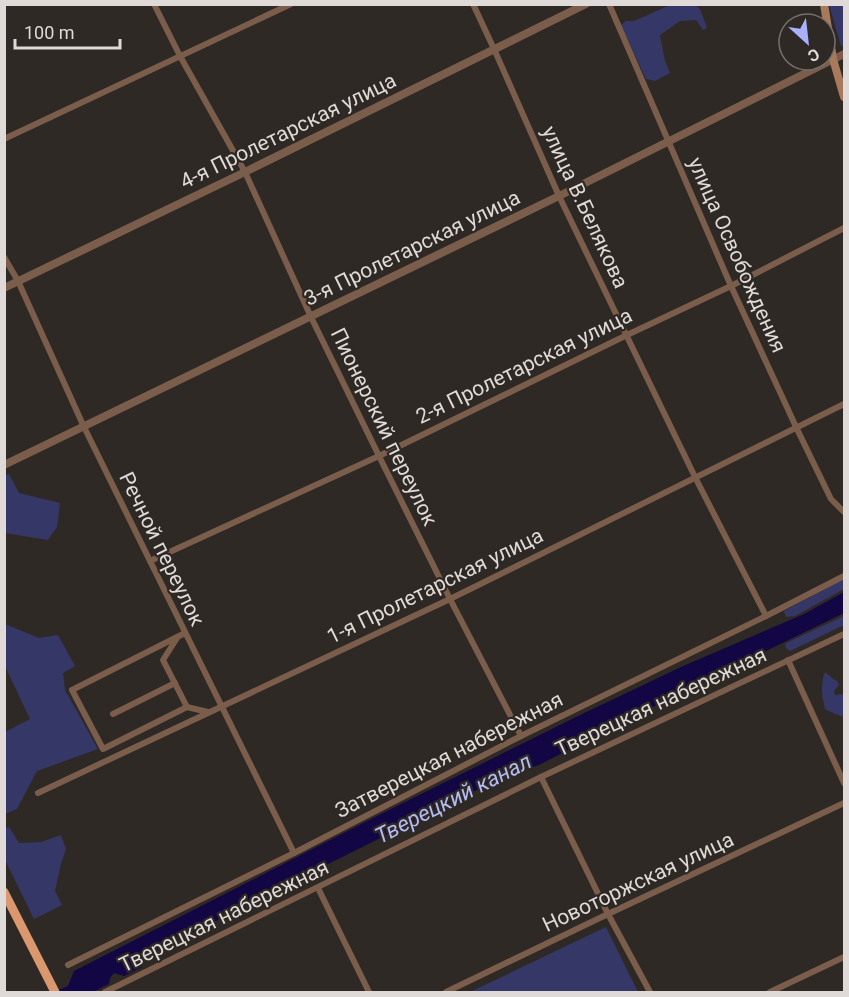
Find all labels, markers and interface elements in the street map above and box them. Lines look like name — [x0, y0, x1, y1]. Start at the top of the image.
scale bar — [15, 12, 120, 50]
north arrow — [777, 12, 837, 72]
text: 100 m — [24, 22, 75, 43]
text: С — [805, 44, 823, 66]
street label: 4-я Пролетарская улица — [176, 68, 400, 194]
street label: улица В.Белякова — [537, 122, 633, 292]
street label: улица Освобождения — [683, 154, 791, 356]
street label: 3-я Пролетарская улица — [300, 185, 524, 311]
street label: 2-я Пролетарская улица — [412, 303, 636, 429]
street label: Пионерский переулок — [326, 324, 443, 530]
street label: Речной переулок — [114, 468, 210, 630]
street label: 1-я Пролетарская улица — [323, 523, 547, 649]
street label: Тверецкая набережная — [552, 643, 770, 761]
street label: Затверецкая набережная — [331, 687, 567, 823]
water label: Тверецкий канал — [371, 748, 536, 849]
street label: Новоторжская улица — [539, 827, 737, 937]
street label: Тверецкая набережная — [115, 855, 333, 977]

